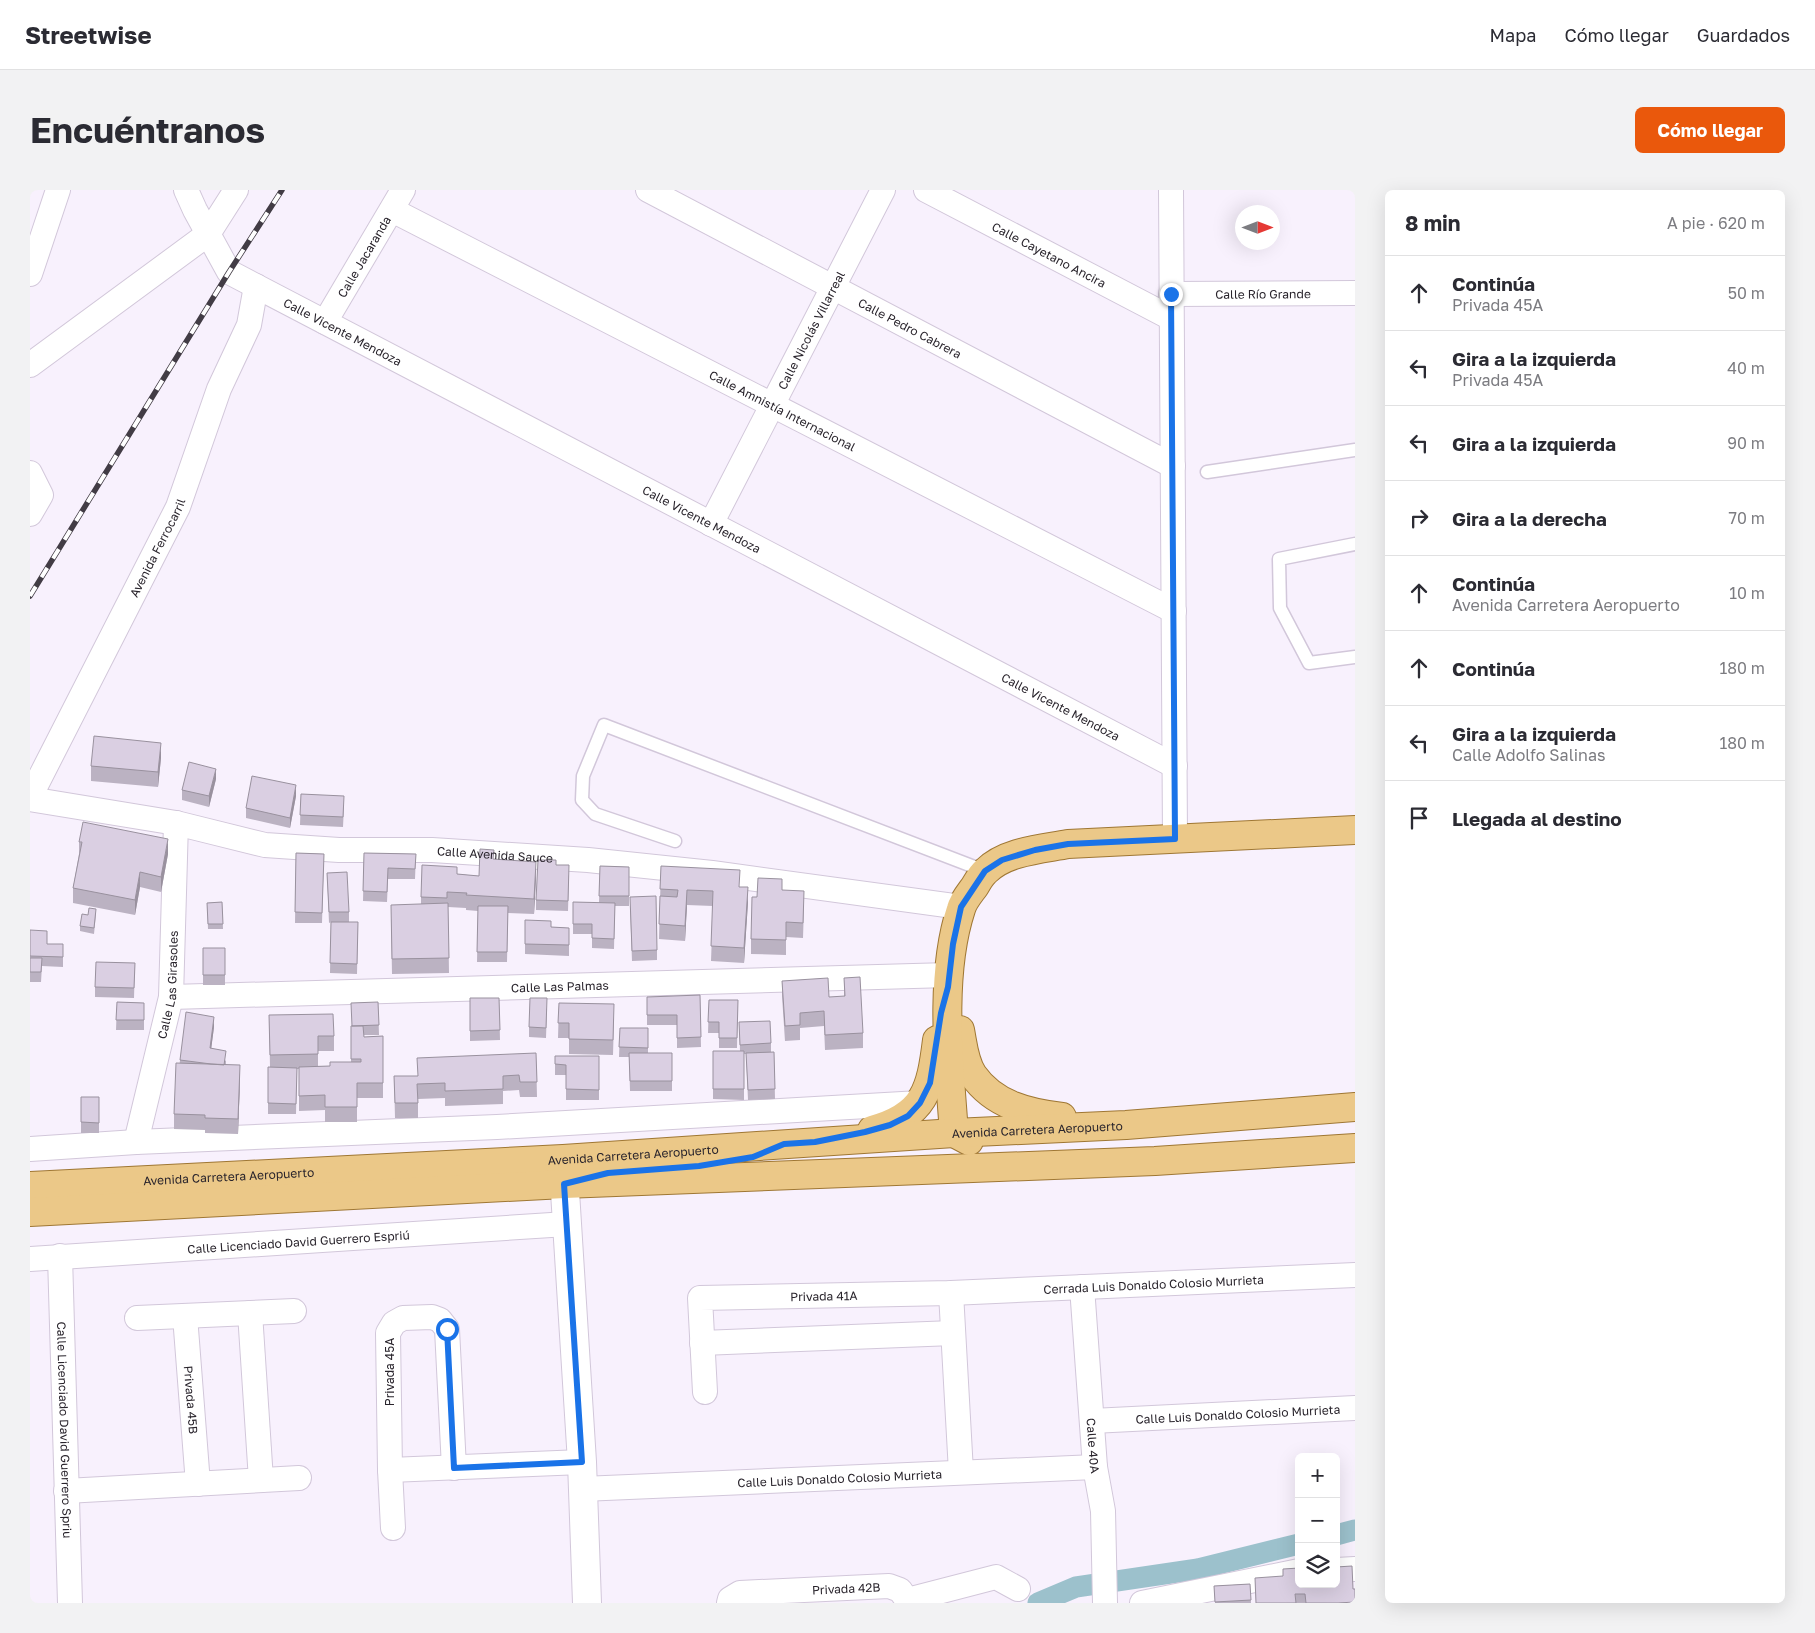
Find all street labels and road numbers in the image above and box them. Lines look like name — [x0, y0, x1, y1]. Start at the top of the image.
street label: Calle Jacaranda — [334, 213, 394, 300]
street label: Calle Cayetano Ancira — [990, 218, 1109, 290]
street label: Calle Nicolás Villarreal — [774, 268, 848, 392]
street label: Calle Río Grande — [1215, 286, 1311, 301]
street label: Calle Vicente Mendoza — [281, 294, 405, 369]
street label: Calle Pedro Cabrera — [856, 294, 964, 361]
street label: Calle Amnistía Internacional — [707, 367, 859, 454]
street label: Calle Vicente Mendoza — [640, 482, 764, 556]
street label: Avenida Ferrocarril — [126, 496, 188, 599]
street label: Calle Vicente Mendoza — [999, 669, 1123, 743]
street label: Calle Avenida Sauce — [437, 843, 554, 865]
street label: Calle Las Girasoles — [154, 930, 180, 1040]
street label: Calle Las Palmas — [511, 977, 609, 995]
street label: Avenida Carretera Aeropuerto — [952, 1118, 1123, 1141]
street label: Avenida Carretera Aeropuerto — [547, 1141, 719, 1167]
street label: Avenida Carretera Aeropuerto — [143, 1164, 315, 1188]
street label: Calle Licenciado David Guerrero Espriú — [187, 1227, 410, 1256]
street label: Cerrada Luis Donaldo Colosio Murrieta — [1043, 1272, 1264, 1296]
street label: Privada 41A — [790, 1287, 858, 1304]
street label: Calle Licenciado David Guerrero Spriu — [54, 1321, 76, 1539]
street label: Privada 45A — [382, 1338, 397, 1406]
street label: Privada 45B — [181, 1365, 202, 1434]
street label: Calle Luis Donaldo Colosio Murrieta — [1135, 1401, 1341, 1426]
street label: Calle 40A — [1084, 1417, 1103, 1474]
street label: Calle Luis Donaldo Colosio Murrieta — [737, 1466, 942, 1490]
street label: Privada 42B — [812, 1579, 881, 1597]

